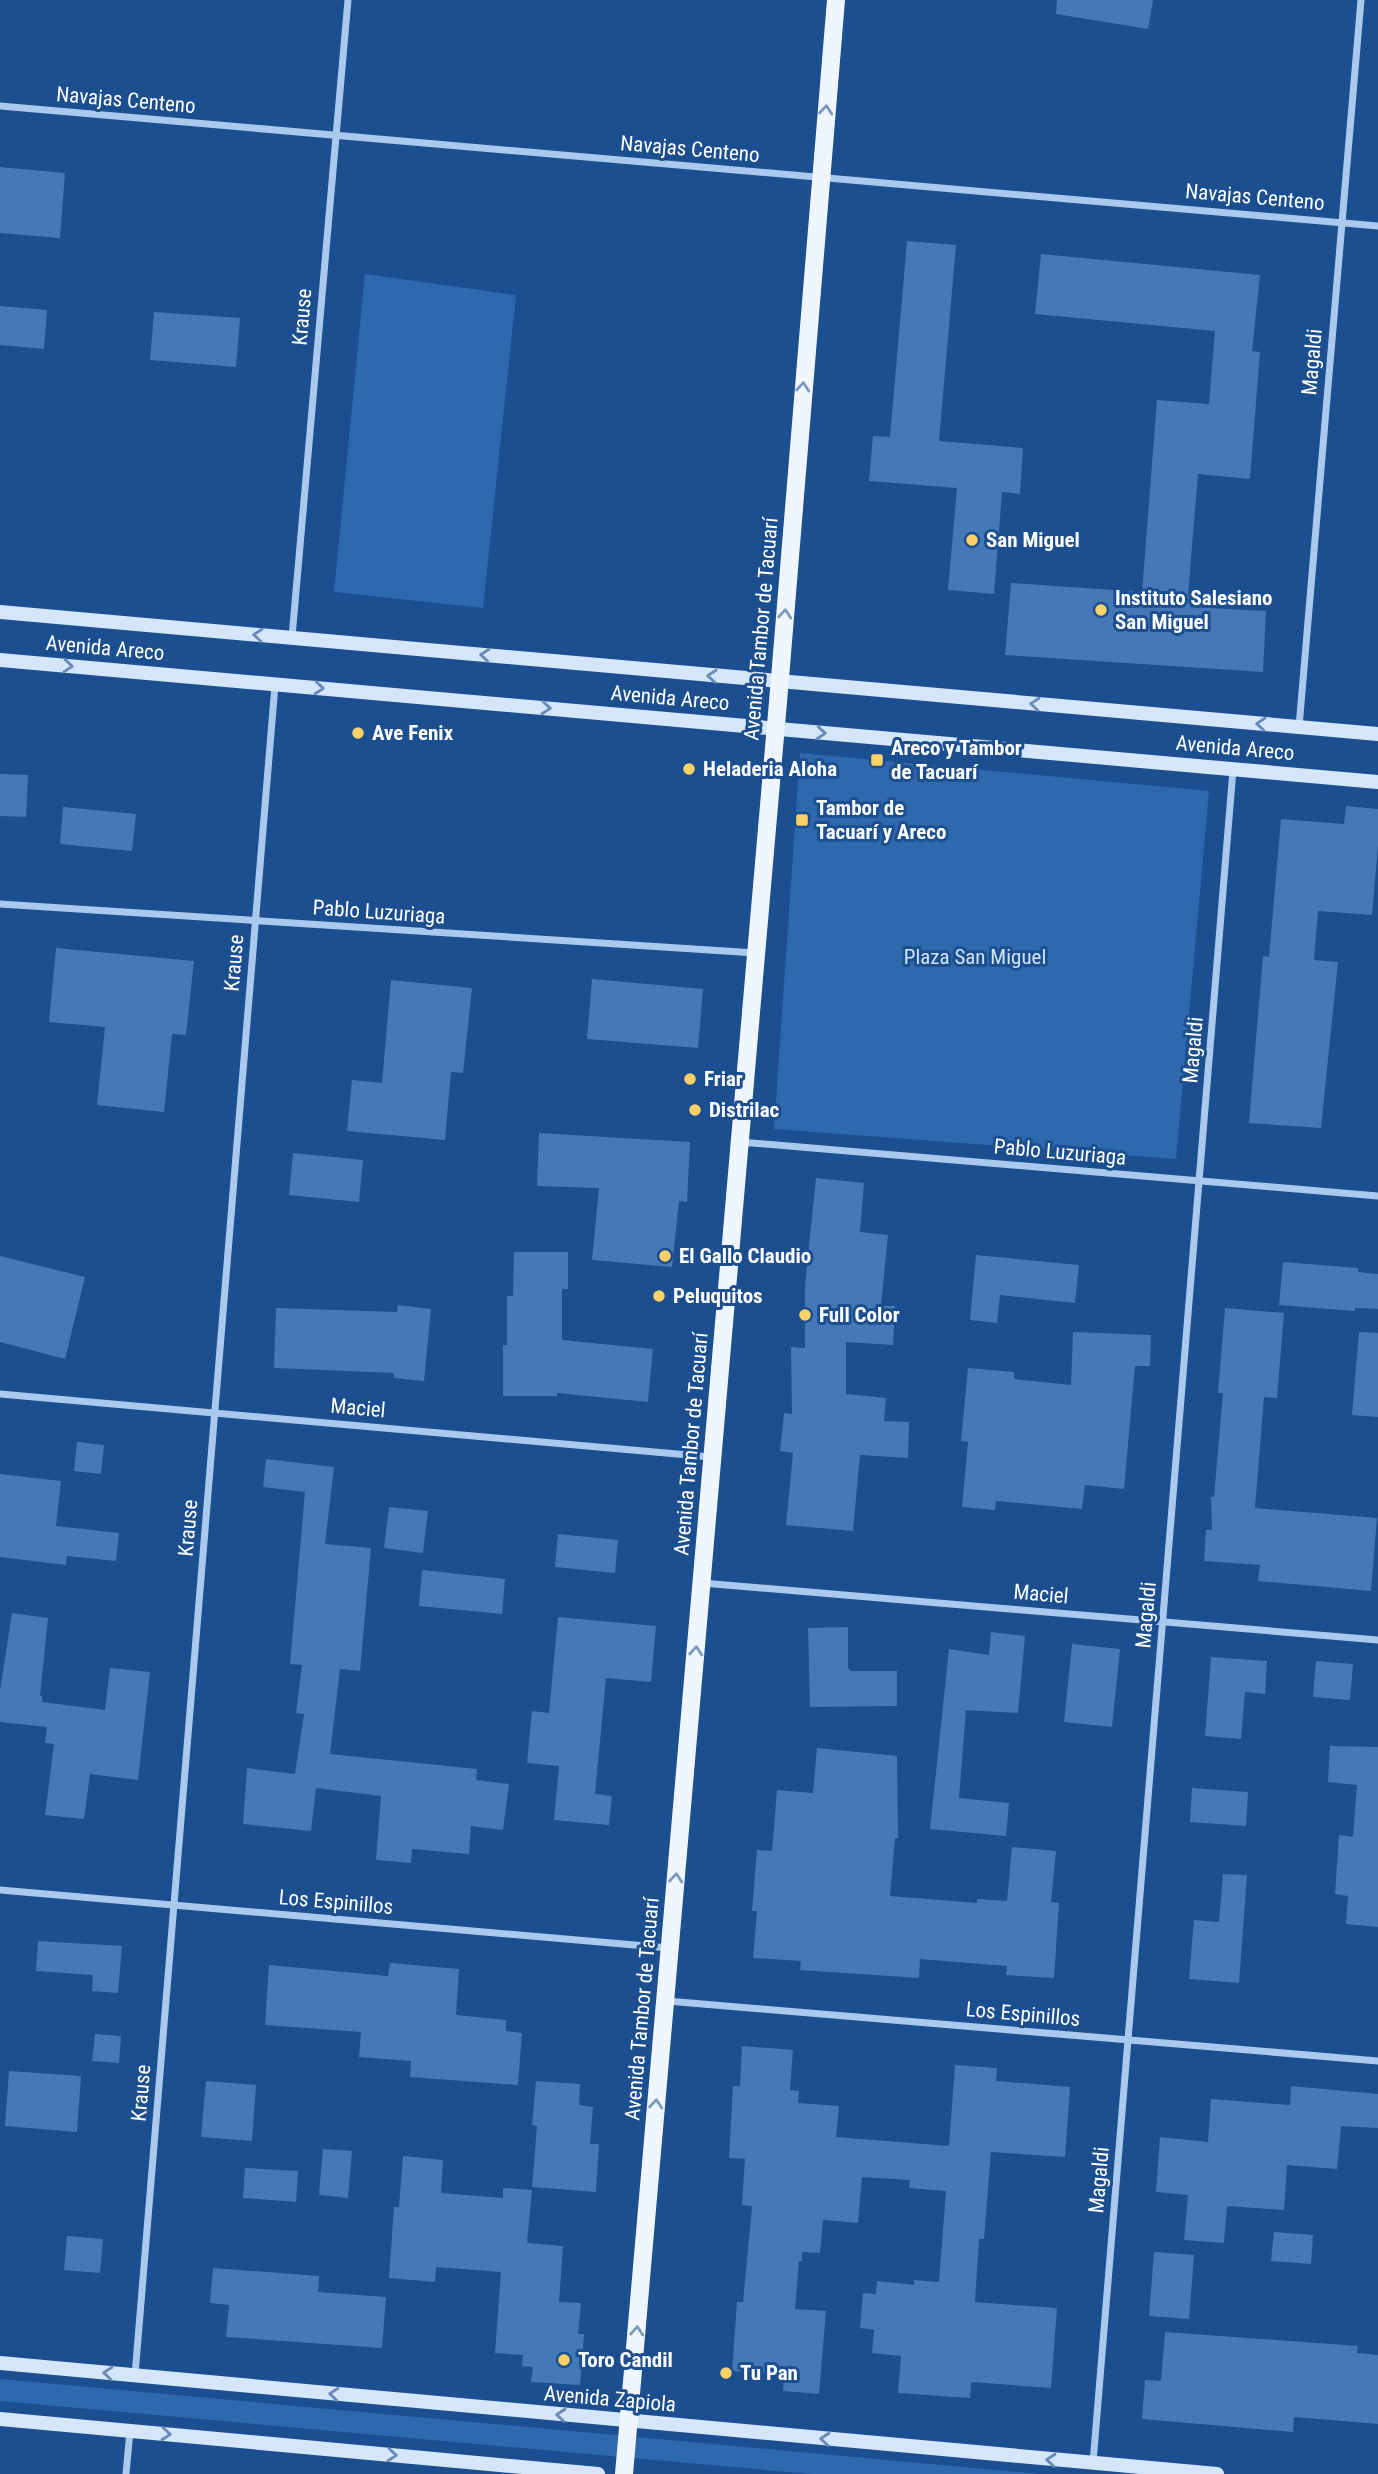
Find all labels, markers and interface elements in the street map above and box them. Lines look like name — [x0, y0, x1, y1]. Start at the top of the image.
street label: Navajas Centeno — [55, 82, 197, 118]
one-way arrow — [818, 104, 833, 115]
street label: Navajas Centeno — [619, 131, 761, 167]
street label: Navajas Centeno — [1184, 179, 1326, 215]
street label: Krause — [288, 287, 316, 346]
street label: Magaldi — [1297, 328, 1327, 396]
one-way arrow — [795, 381, 810, 392]
street label: Avenida Tambor de Tacuarí — [739, 515, 783, 741]
place label: San Miguel — [986, 528, 1080, 552]
marker: San Miguel — [964, 532, 980, 548]
place label: Instituto Salesiano San Miguel — [1115, 586, 1273, 634]
marker: Instituto Salesiano San Miguel — [1093, 602, 1109, 618]
one-way arrow — [777, 608, 792, 619]
one-way arrow — [253, 628, 264, 643]
street label: Avenida Areco — [45, 631, 165, 665]
one-way arrow — [479, 648, 490, 663]
one-way arrow — [63, 658, 74, 673]
one-way arrow — [706, 668, 717, 683]
one-way arrow — [314, 680, 325, 695]
street label: Avenida Areco — [610, 681, 730, 715]
one-way arrow — [1029, 697, 1040, 712]
one-way arrow — [540, 700, 551, 715]
one-way arrow — [1255, 717, 1266, 732]
place label: Ave Fenix — [372, 721, 454, 745]
marker: Ave Fenix — [350, 725, 366, 741]
one-way arrow — [816, 725, 827, 740]
street label: Avenida Areco — [1175, 731, 1295, 765]
place label: Areco y Tambor de Tacuarí — [891, 736, 1022, 784]
marker: Areco y Tambor de Tacuarí — [869, 752, 885, 768]
place label: Heladeria Aloha — [703, 757, 837, 781]
marker: Heladeria Aloha — [681, 761, 697, 777]
place label: Tambor de Tacuarí y Areco — [816, 796, 946, 844]
marker: Tambor de Tacuarí y Areco — [794, 812, 810, 828]
street label: Pablo Luzuriaga — [312, 895, 446, 929]
street label: Krause — [220, 933, 248, 992]
park label: Plaza San Miguel — [904, 945, 1046, 969]
street label: Magaldi — [1178, 1016, 1208, 1084]
place label: Friar — [704, 1067, 743, 1091]
marker: Friar — [682, 1071, 698, 1087]
place label: Distrilac — [709, 1098, 780, 1122]
marker: Distrilac — [687, 1102, 703, 1118]
street label: Pablo Luzuriaga — [993, 1134, 1127, 1170]
place label: El Gallo Claudio — [679, 1244, 811, 1268]
marker: El Gallo Claudio — [657, 1248, 673, 1264]
place label: Peluquitos — [673, 1284, 763, 1308]
marker: Peluquitos — [651, 1288, 667, 1304]
place label: Full Color — [819, 1303, 900, 1327]
marker: Full Color — [797, 1307, 813, 1323]
street label: Avenida Tambor de Tacuarí — [669, 1330, 713, 1556]
street label: Maciel — [330, 1394, 386, 1422]
street label: Krause — [174, 1498, 202, 1557]
street label: Maciel — [1013, 1580, 1069, 1608]
street label: Magaldi — [1131, 1581, 1161, 1649]
one-way arrow — [688, 1645, 703, 1656]
one-way arrow — [668, 1872, 683, 1883]
street label: Los Espinillos — [278, 1885, 394, 1919]
street label: Avenida Tambor de Tacuarí — [620, 1895, 664, 2121]
street label: Los Espinillos — [965, 1997, 1081, 2031]
street label: Krause — [127, 2063, 155, 2122]
one-way arrow — [648, 2099, 663, 2110]
street label: Magaldi — [1084, 2146, 1114, 2214]
one-way arrow — [629, 2325, 644, 2337]
place label: Toro Candil — [578, 2348, 673, 2372]
marker: Toro Candil — [556, 2352, 572, 2368]
place label: Tu Pan — [740, 2361, 798, 2385]
marker: Tu Pan — [718, 2365, 734, 2381]
one-way arrow — [102, 2366, 113, 2381]
street label: Avenida Zapiola — [543, 2381, 677, 2417]
one-way arrow — [328, 2387, 339, 2402]
one-way arrow — [555, 2408, 566, 2423]
one-way arrow — [160, 2426, 171, 2441]
one-way arrow — [819, 2432, 830, 2447]
one-way arrow — [387, 2447, 398, 2462]
one-way arrow — [1045, 2452, 1057, 2467]

